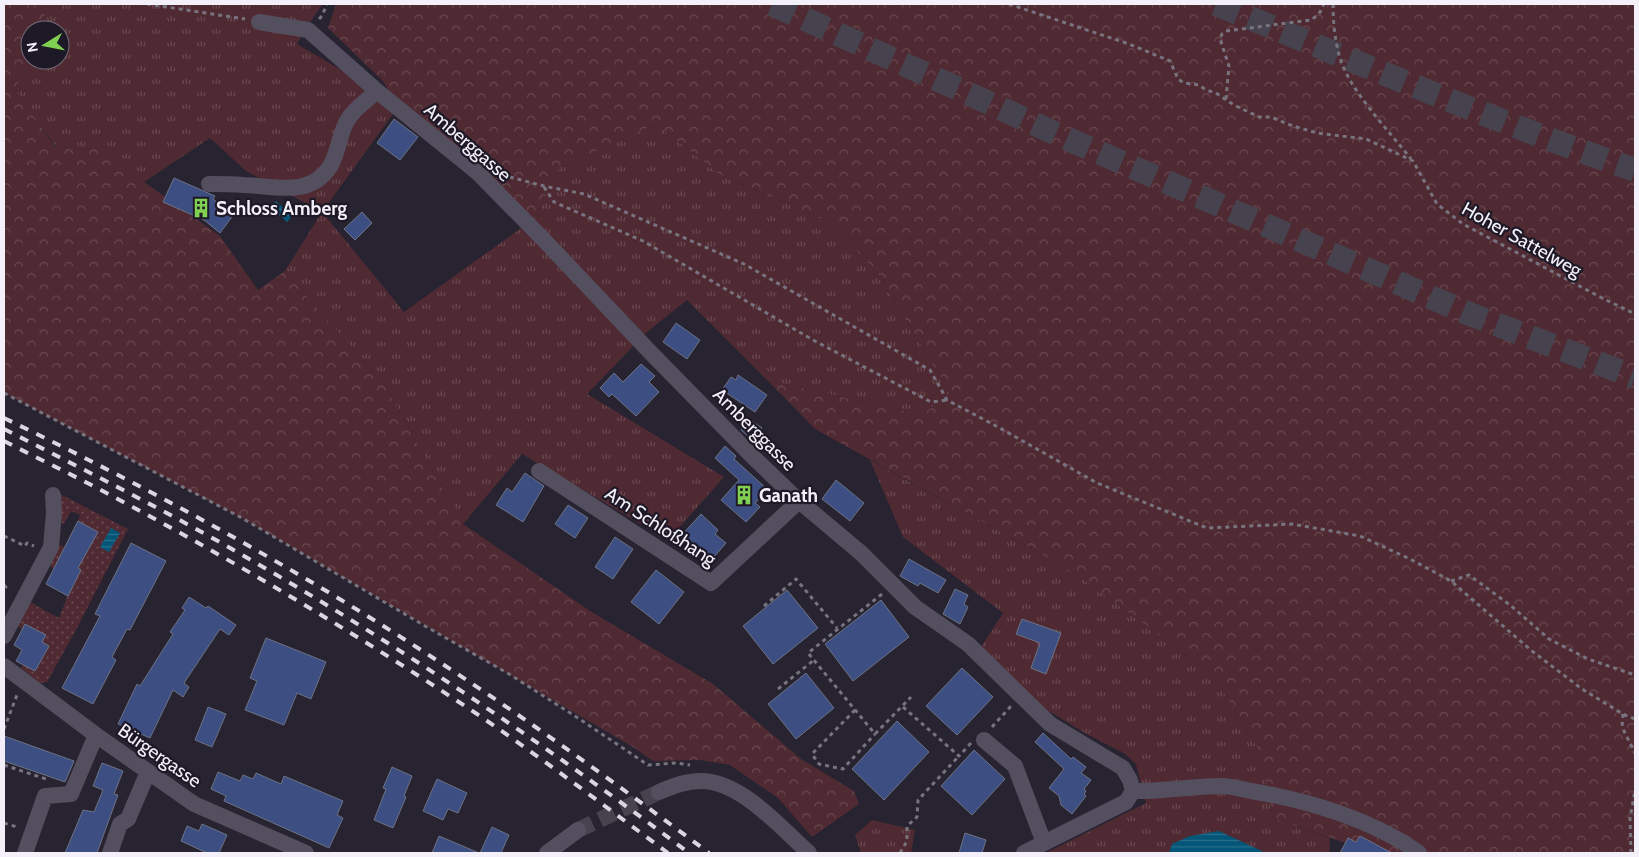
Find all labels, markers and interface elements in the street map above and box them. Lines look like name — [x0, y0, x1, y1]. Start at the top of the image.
north arrow — [20, 20, 70, 70]
text: N — [22, 41, 42, 54]
street label: Amberggasse — [419, 98, 516, 187]
building icon: Schloss Amberg — [190, 197, 212, 219]
place label: Schloss Amberg — [216, 197, 347, 220]
street label: Hoher Sattelweg — [1458, 197, 1586, 282]
street label: Amberggasse — [708, 383, 801, 476]
street label: Am Schloßhang — [601, 482, 721, 571]
building icon: Ganath — [733, 484, 755, 506]
place label: Ganath — [759, 484, 818, 507]
street label: Bürgergasse — [114, 718, 206, 793]

